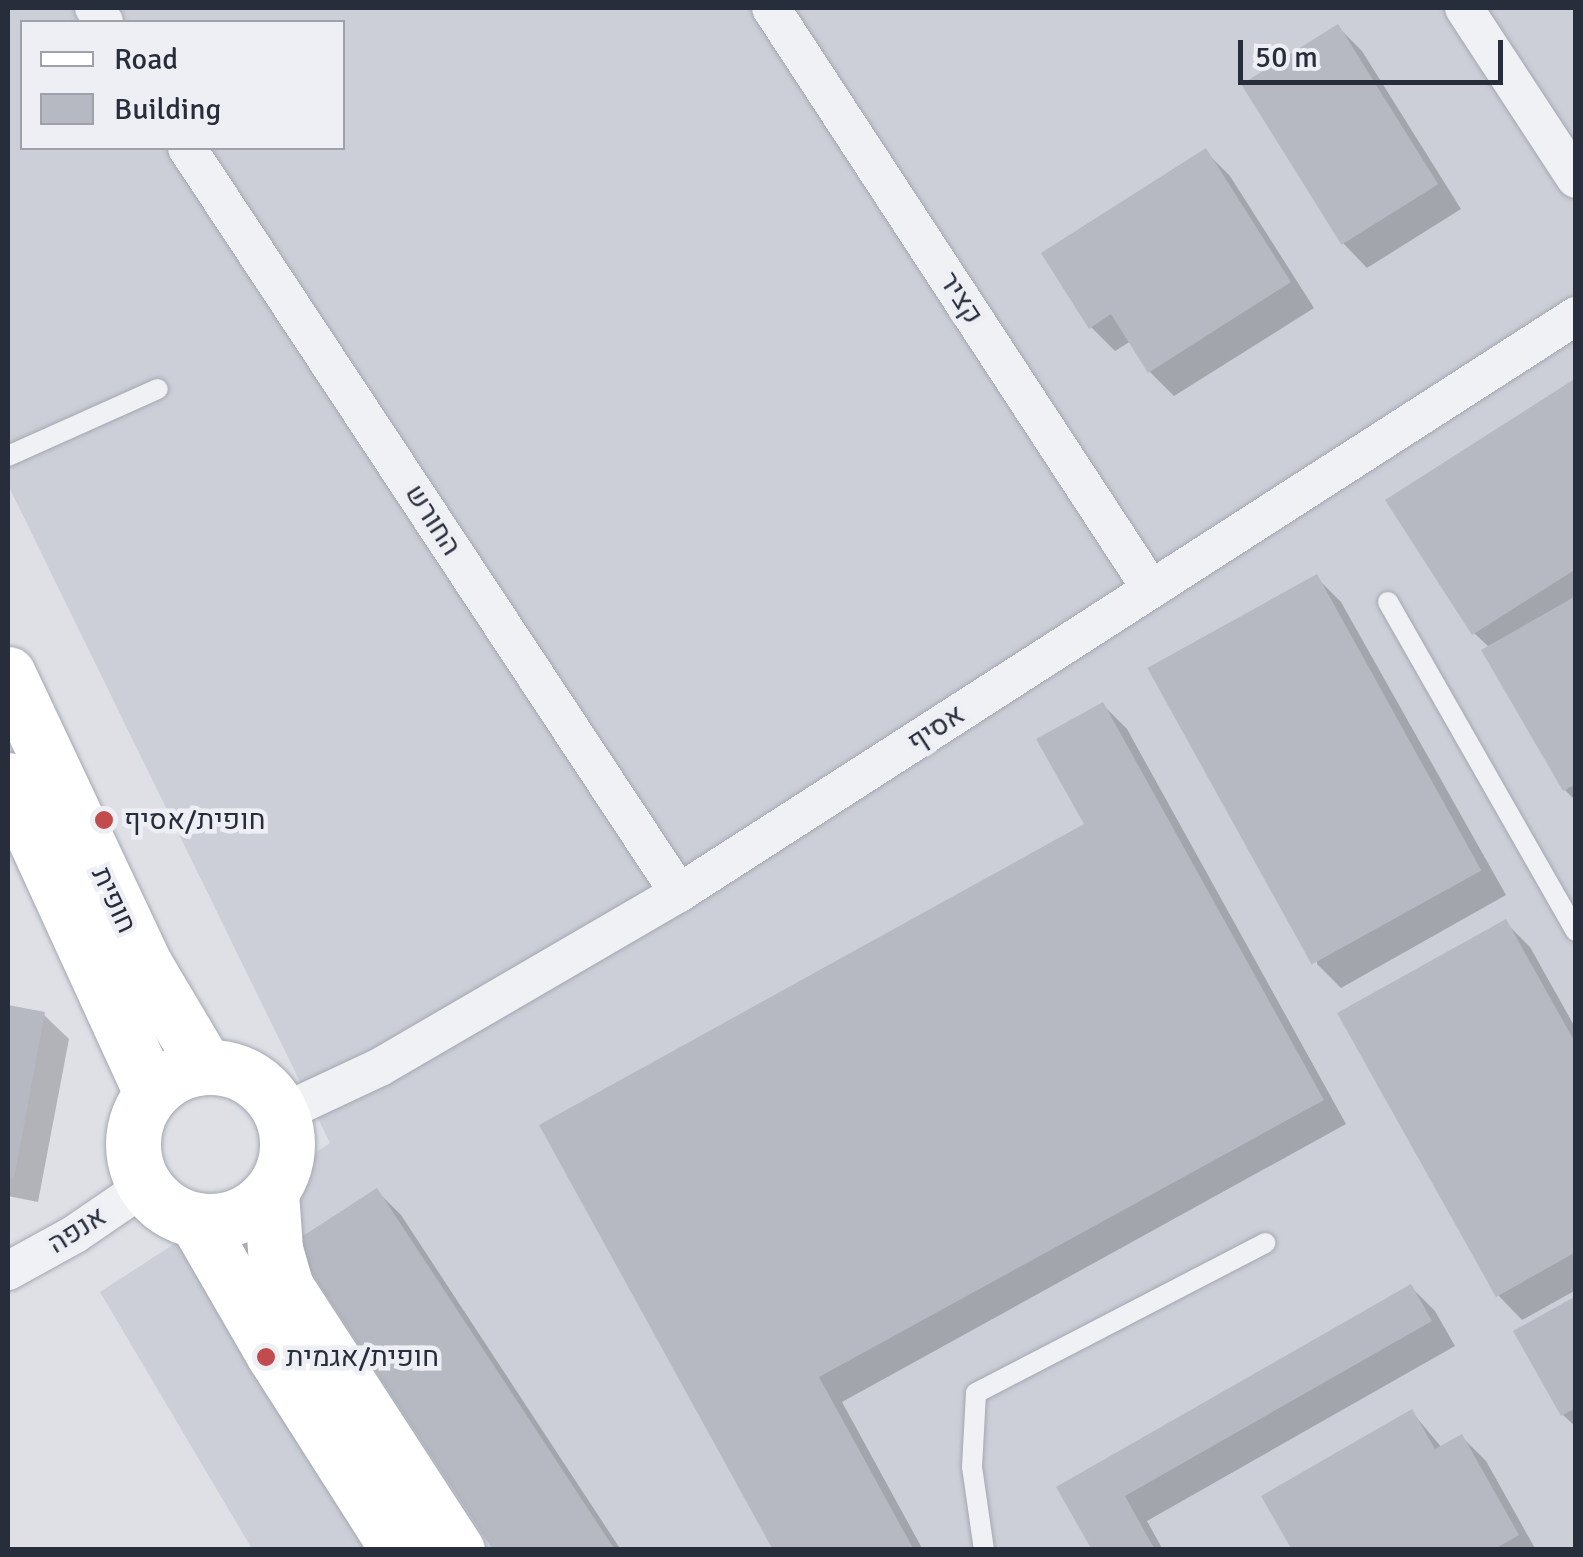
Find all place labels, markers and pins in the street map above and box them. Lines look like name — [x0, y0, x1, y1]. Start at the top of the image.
place label: חופית/אסיף — [124, 803, 265, 837]
marker: חופית/אסיף — [93, 809, 115, 831]
place label: חופית/אגמית — [286, 1340, 439, 1374]
marker: חופית/אגמית — [255, 1346, 277, 1368]

